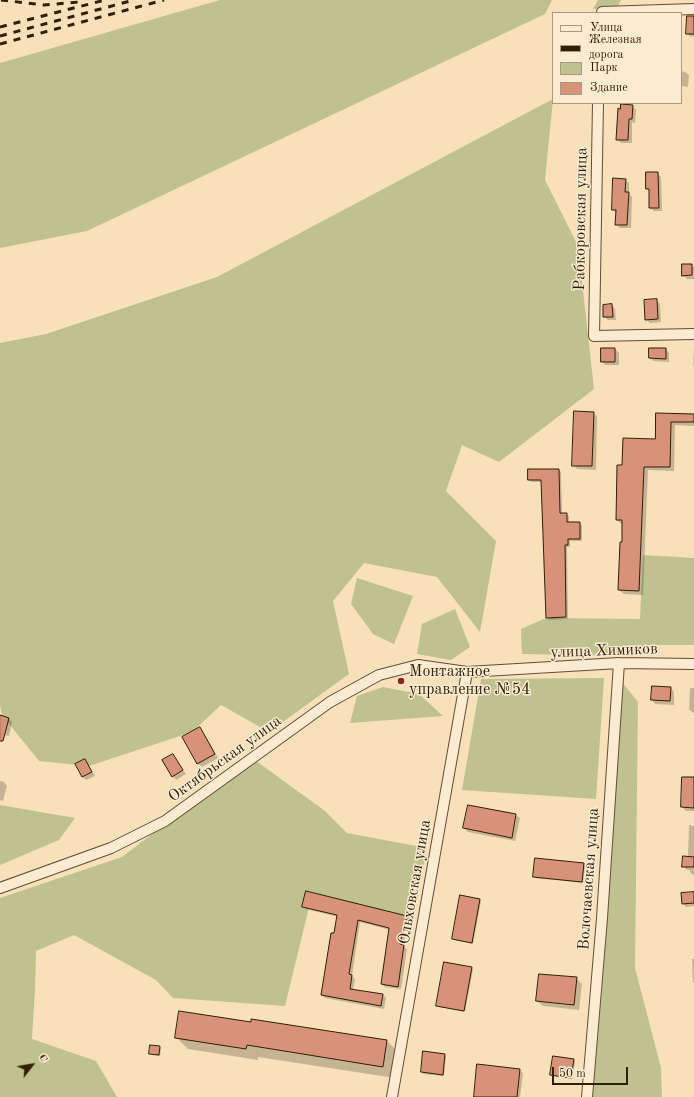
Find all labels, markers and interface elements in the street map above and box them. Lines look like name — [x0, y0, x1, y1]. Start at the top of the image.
legend — [552, 12, 682, 104]
text: Улица — [590, 22, 623, 34]
text: Железная дорога — [589, 34, 642, 61]
text: Парк — [590, 62, 618, 74]
text: Здание — [590, 82, 628, 94]
street label: Рабкоровская улица — [570, 147, 592, 291]
street label: улица Химиков — [550, 640, 658, 662]
place label: Монтажное управление №54 — [409, 662, 530, 700]
marker: Монтажное управление №54 — [396, 676, 406, 686]
street label: Октябрьская улица — [165, 711, 285, 807]
street label: Волочаевская улица — [574, 807, 604, 951]
street label: Ольховская улица — [395, 818, 435, 946]
north arrow — [12, 1045, 52, 1085]
text: С — [36, 1053, 49, 1065]
scale bar — [554, 1059, 630, 1085]
text: 50 m — [559, 1068, 586, 1080]

